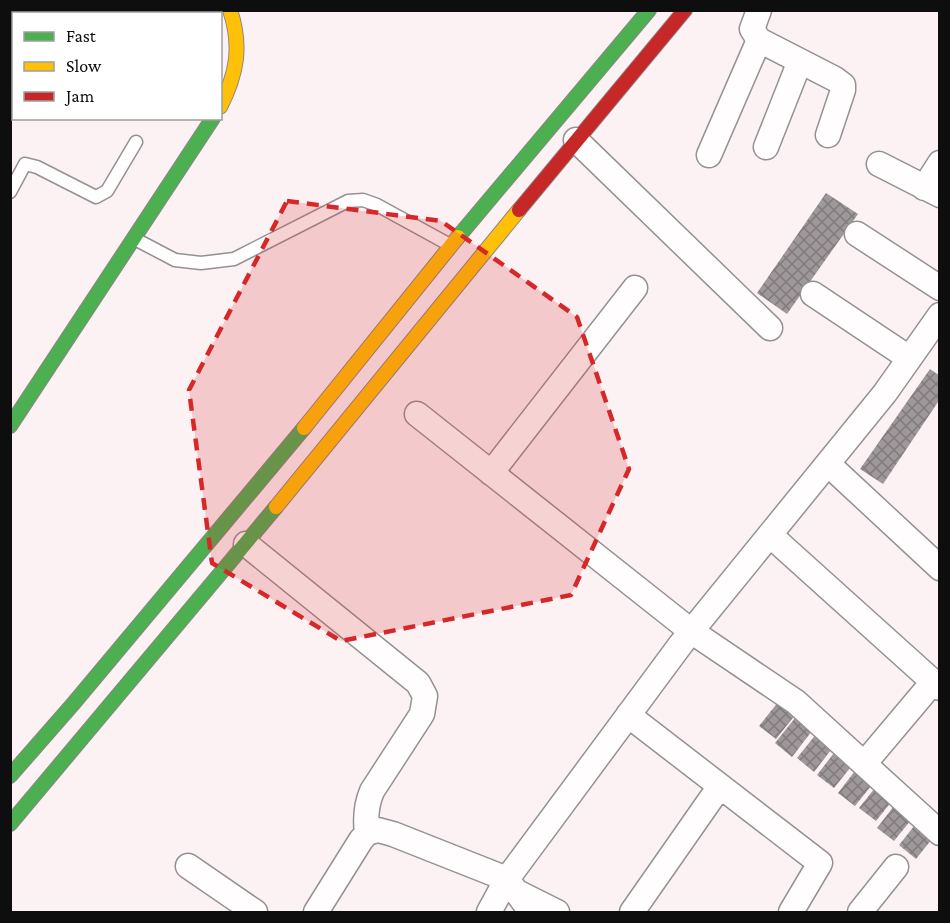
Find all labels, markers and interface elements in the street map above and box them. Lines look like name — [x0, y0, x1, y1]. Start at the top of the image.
legend — [12, 12, 222, 120]
text: Fast — [66, 26, 97, 46]
text: Slow — [66, 56, 102, 76]
text: Jam — [64, 86, 95, 106]

